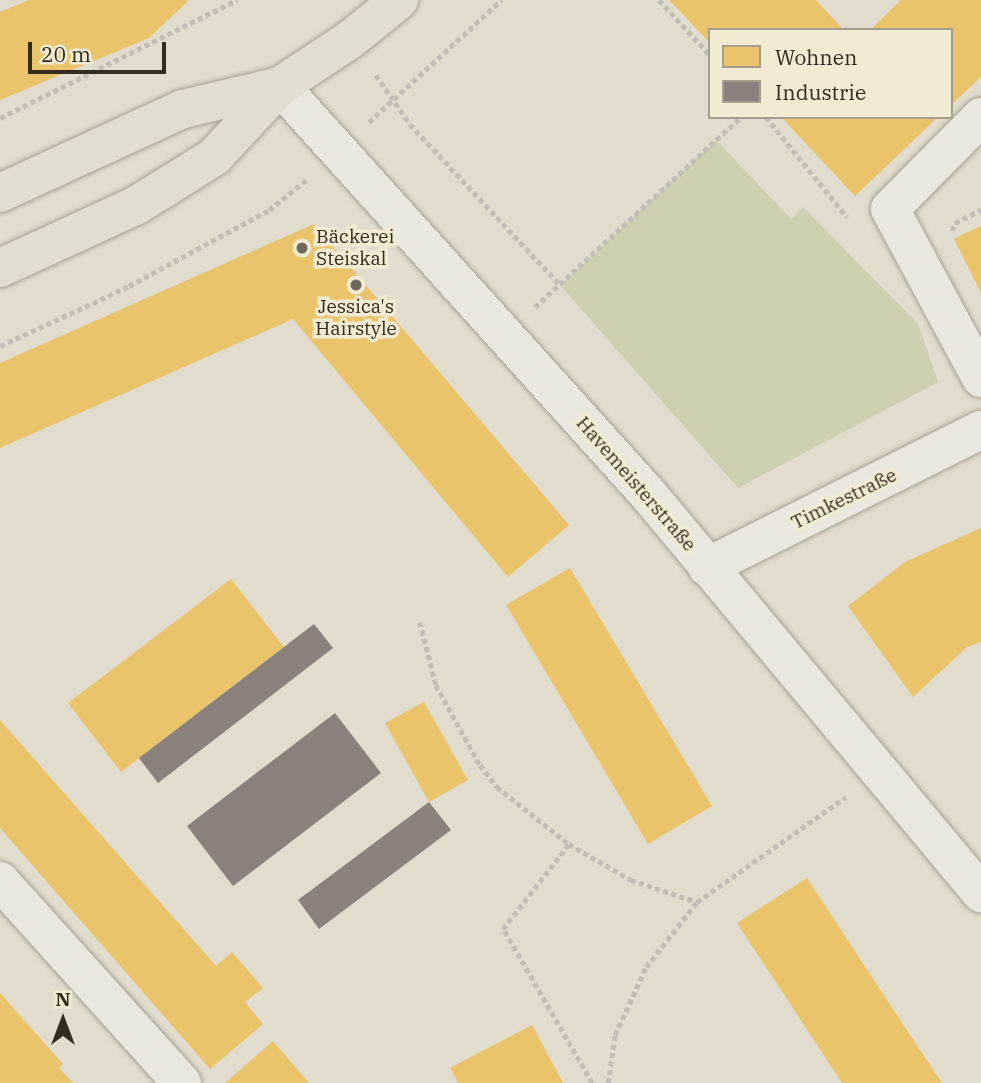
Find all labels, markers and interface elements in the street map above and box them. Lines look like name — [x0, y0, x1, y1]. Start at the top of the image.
scale bar — [32, 28, 170, 72]
legend — [708, 28, 953, 119]
text: 20 m — [41, 40, 91, 68]
text: Wohnen — [775, 43, 857, 71]
text: Industrie — [775, 78, 866, 106]
place label: Bäckerei Steiskal — [316, 226, 394, 270]
marker: Bäckerei Steiskal — [294, 240, 310, 256]
marker: Jessica's Hairstyle — [348, 277, 364, 293]
place label: Jessica's Hairstyle — [315, 296, 397, 340]
street label: Havemeisterstraße — [571, 412, 701, 556]
street label: Timkestraße — [788, 464, 900, 534]
north arrow — [28, 985, 98, 1055]
text: N — [55, 987, 71, 1011]

